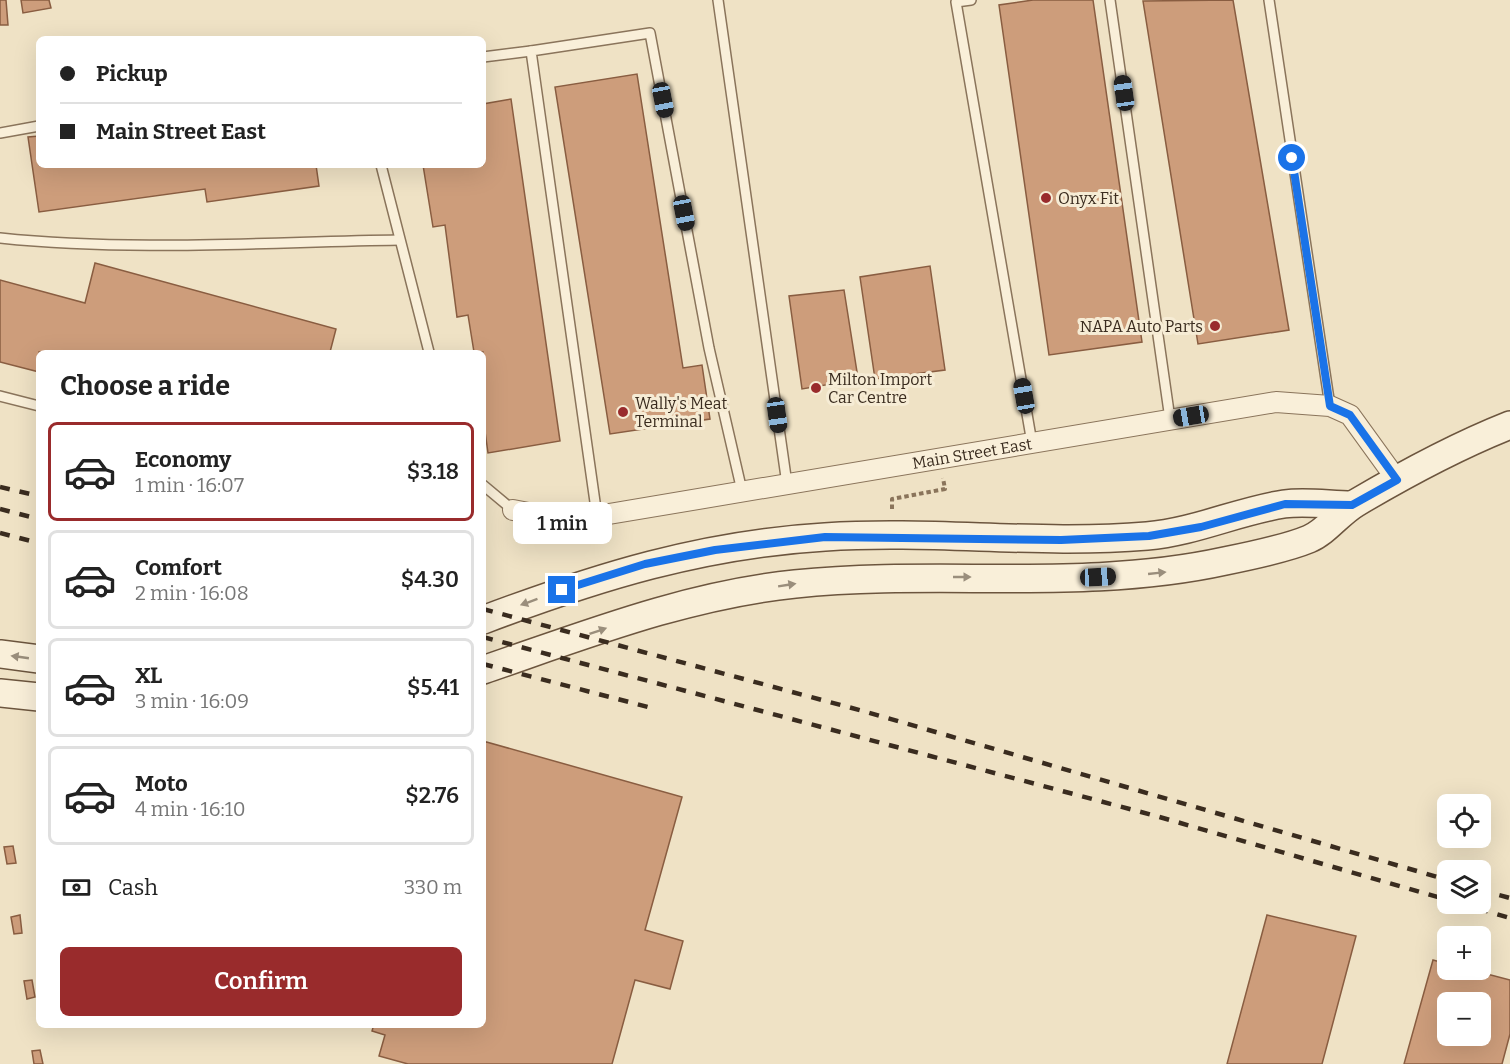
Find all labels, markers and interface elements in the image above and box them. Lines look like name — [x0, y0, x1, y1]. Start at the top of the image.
text: Pickup — [96, 60, 168, 87]
car — [1113, 74, 1135, 112]
car — [651, 81, 675, 119]
text: Main Street East — [96, 118, 266, 145]
route start — [1278, 144, 1305, 171]
place label: Onyx Fit — [1058, 189, 1119, 208]
marker: Onyx Fit — [1039, 191, 1053, 205]
car — [672, 194, 696, 232]
place label: NAPA Auto Parts — [1080, 317, 1203, 336]
marker: NAPA Auto Parts — [1208, 319, 1222, 333]
text: Choose a ride — [60, 370, 230, 402]
place label: Milton Import Car Centre — [828, 370, 932, 407]
car — [1012, 377, 1036, 415]
marker: Milton Import Car Centre — [809, 381, 823, 395]
place label: Wally's Meat Terminal — [635, 394, 727, 431]
car — [766, 396, 788, 434]
car — [1172, 404, 1210, 428]
marker: Wally's Meat Terminal — [616, 405, 630, 419]
street label: Main Street East — [911, 434, 1033, 472]
icon: car — [63, 445, 117, 499]
text: Economy — [135, 446, 231, 473]
text: $3.18 — [407, 458, 459, 485]
text: 1 min · 16:07 — [135, 473, 244, 497]
callout: 1 min — [512, 503, 612, 545]
text: 1 min — [537, 511, 588, 535]
icon: car — [63, 553, 117, 607]
text: Comfort — [135, 554, 222, 581]
text: $4.30 — [401, 566, 459, 593]
car — [1080, 567, 1116, 587]
one-way arrow — [1147, 569, 1166, 578]
one-way arrow — [952, 572, 971, 582]
route end — [548, 576, 575, 603]
one-way arrow — [778, 580, 797, 589]
text: 2 min · 16:08 — [135, 581, 249, 605]
one-way arrow — [520, 598, 538, 608]
one-way arrow — [589, 625, 607, 635]
one-way arrow — [10, 652, 29, 661]
icon: car — [63, 661, 117, 715]
text: XL — [135, 662, 162, 689]
text: $5.41 — [407, 674, 459, 701]
text: 3 min · 16:09 — [135, 689, 249, 713]
icon: car — [63, 769, 117, 823]
text: Moto — [135, 770, 188, 797]
text: $2.76 — [405, 782, 459, 809]
map controls — [1437, 794, 1491, 1046]
button: locate — [1437, 794, 1491, 848]
text: 4 min · 16:10 — [135, 797, 246, 821]
button: layers — [1437, 860, 1491, 914]
icon: cash — [60, 871, 93, 904]
text: Cash — [108, 874, 158, 901]
text: 330 m — [404, 875, 462, 899]
button: + — [1437, 926, 1491, 980]
button: Confirm — [60, 947, 462, 1016]
button: − — [1437, 992, 1491, 1046]

